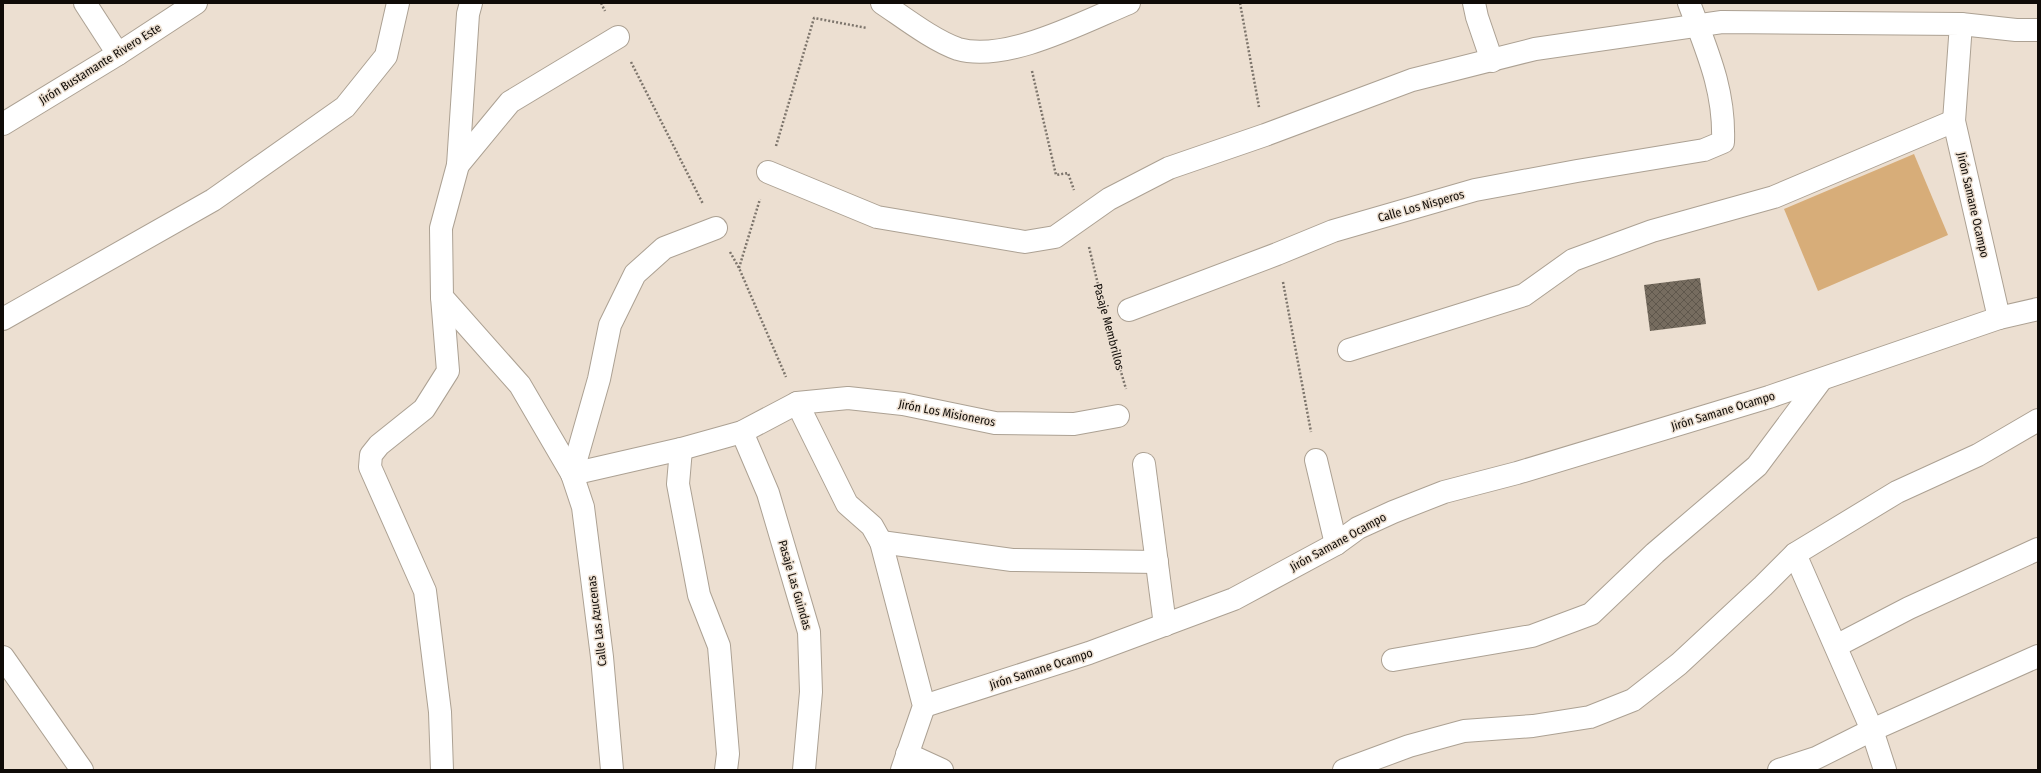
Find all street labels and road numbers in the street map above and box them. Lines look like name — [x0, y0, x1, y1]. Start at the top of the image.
street label: Jirón Bustamante Rivero Este — [36, 21, 164, 107]
street label: Jirón Samane Ocampo — [1954, 151, 1992, 259]
street label: Calle Los Nisperos — [1376, 187, 1466, 225]
street label: Pasaje Membrillos — [1091, 282, 1127, 372]
street label: Jirón Samane Ocampo — [1669, 389, 1777, 433]
street label: Jirón Los Misioneros — [897, 397, 997, 429]
street label: Jirón Samane Ocampo — [1287, 510, 1389, 574]
street label: Pasaje Las Guindas — [775, 538, 815, 632]
street label: Calle Las Azucenas — [585, 575, 609, 667]
street label: Jirón Samane Ocampo — [987, 646, 1095, 692]

